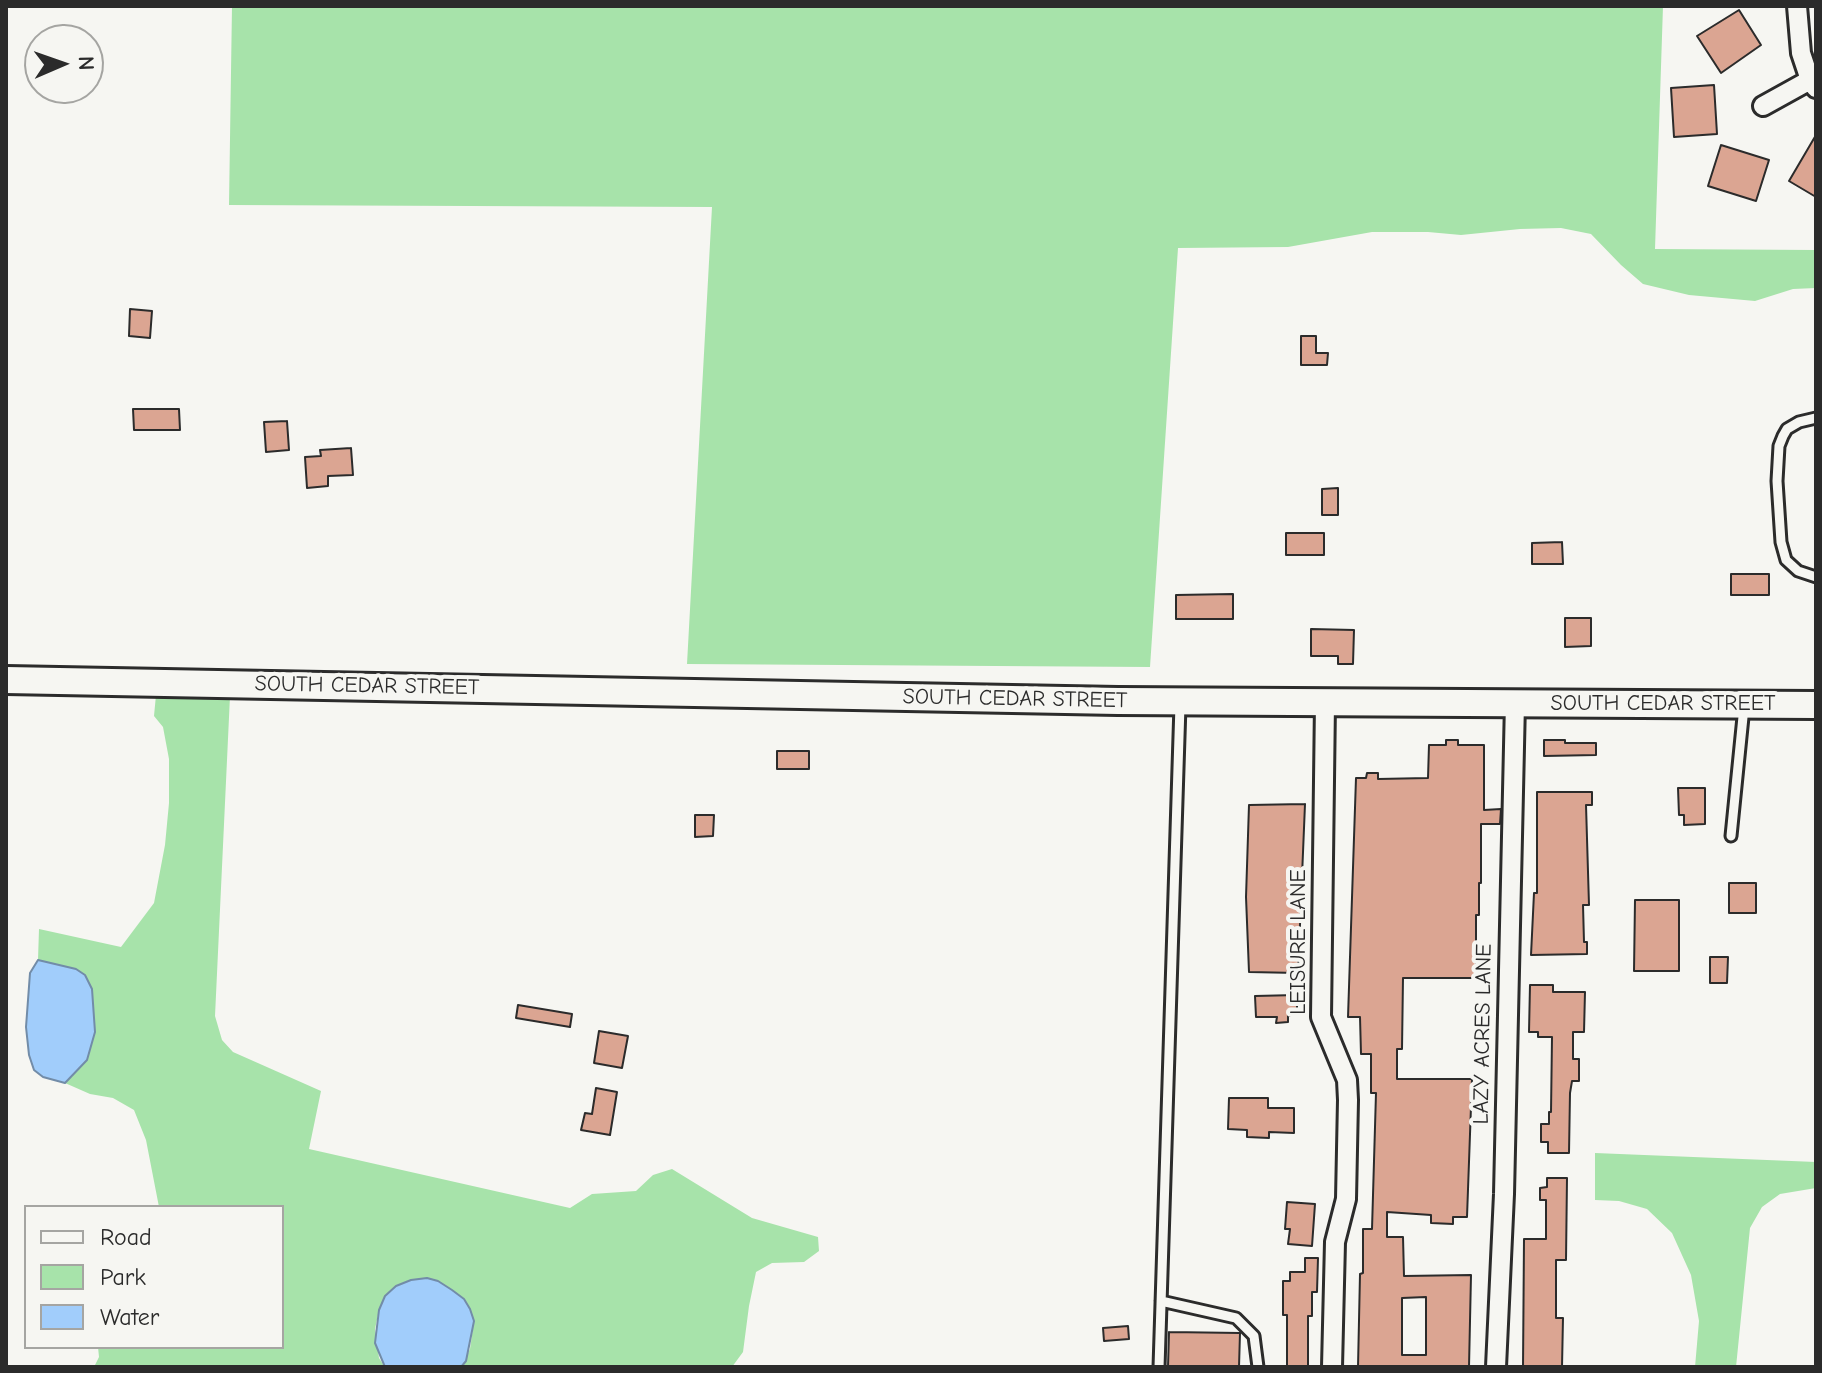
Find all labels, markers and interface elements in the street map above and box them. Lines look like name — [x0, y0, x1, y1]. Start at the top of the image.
north arrow — [24, 24, 104, 104]
text: N — [73, 56, 99, 71]
street label: SOUTH CEDAR STREET — [254, 671, 480, 701]
street label: SOUTH CEDAR STREET — [902, 684, 1128, 714]
street label: SOUTH CEDAR STREET — [1551, 691, 1775, 717]
street label: LEISURE LANE — [1286, 869, 1312, 1015]
street label: LAZY ACRES LANE — [1468, 943, 1498, 1125]
legend — [24, 1205, 284, 1349]
text: Road — [100, 1223, 152, 1251]
text: Park — [100, 1263, 146, 1291]
text: Water — [100, 1303, 159, 1331]

